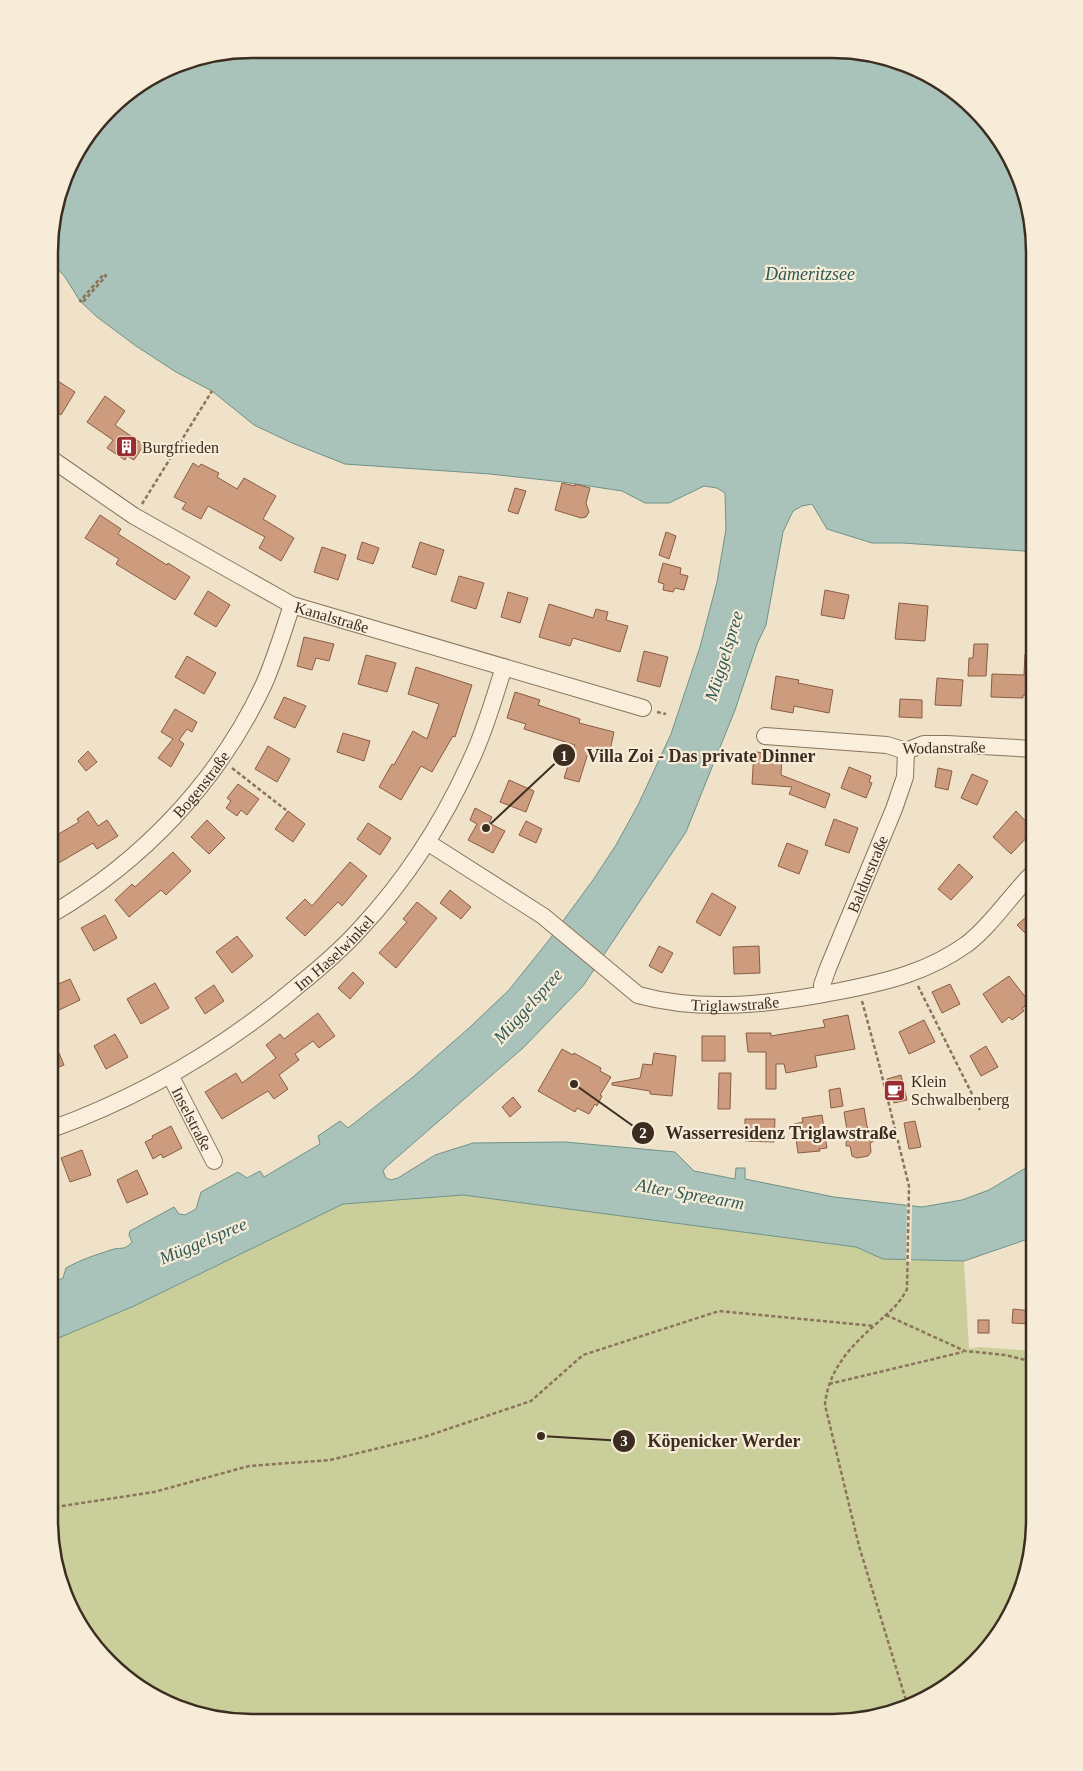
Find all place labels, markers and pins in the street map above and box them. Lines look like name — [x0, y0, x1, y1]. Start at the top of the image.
building icon: Burgfrieden — [114, 435, 138, 459]
place label: Burgfrieden — [142, 439, 219, 457]
callout: Villa Zoi - Das private Dinner — [551, 739, 825, 772]
place label: Klein Schwalbenberg — [911, 1073, 1009, 1109]
cafe icon: Klein Schwalbenberg — [883, 1078, 907, 1102]
callout: Wasserresidenz Triglawstraße — [631, 1116, 907, 1149]
callout: Köpenicker Werder — [612, 1425, 810, 1458]

